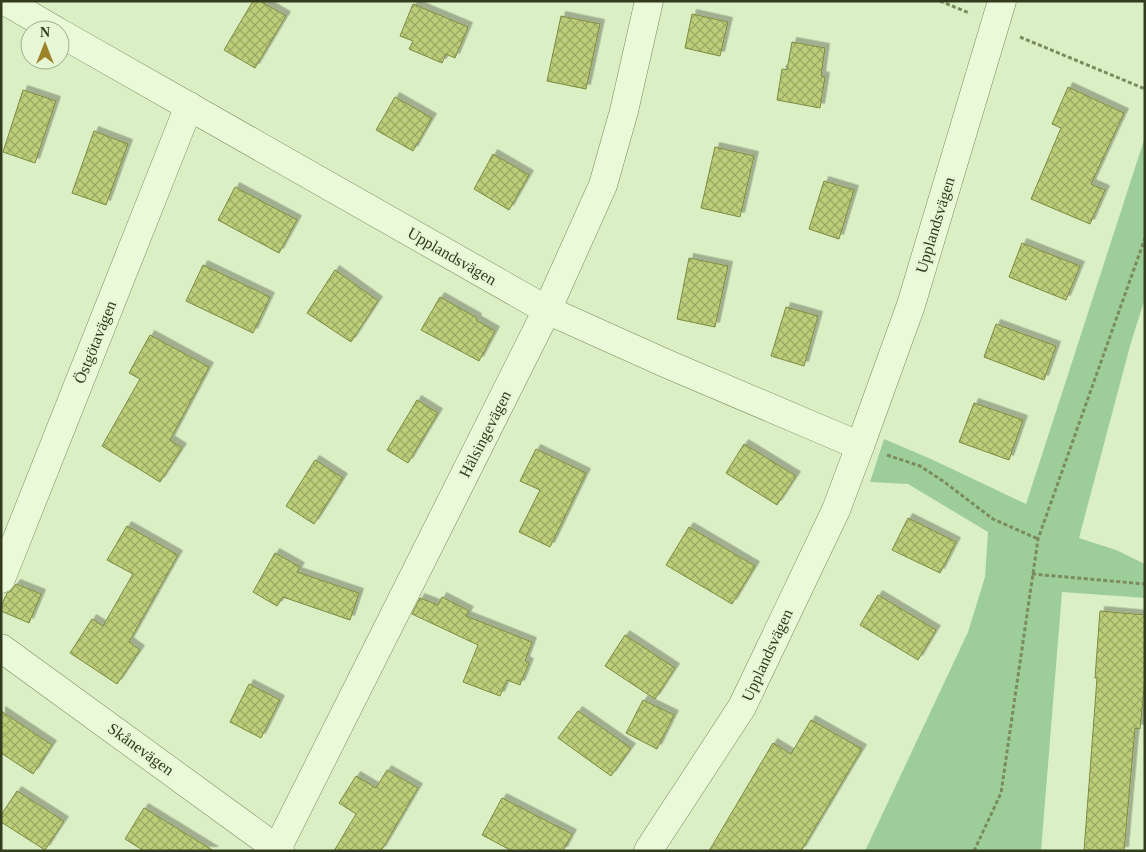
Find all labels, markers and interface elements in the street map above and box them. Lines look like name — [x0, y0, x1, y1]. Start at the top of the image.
north arrow — [20, 20, 70, 70]
text: N — [40, 25, 50, 40]
street label: Upplandsvägen — [912, 175, 959, 275]
street label: Upplandsvägen — [404, 224, 499, 289]
street label: Östgötavägen — [71, 298, 120, 386]
street label: Hälsingevägen — [456, 388, 515, 481]
street label: Upplandsvägen — [738, 606, 797, 704]
street label: Skånevägen — [104, 719, 177, 779]

